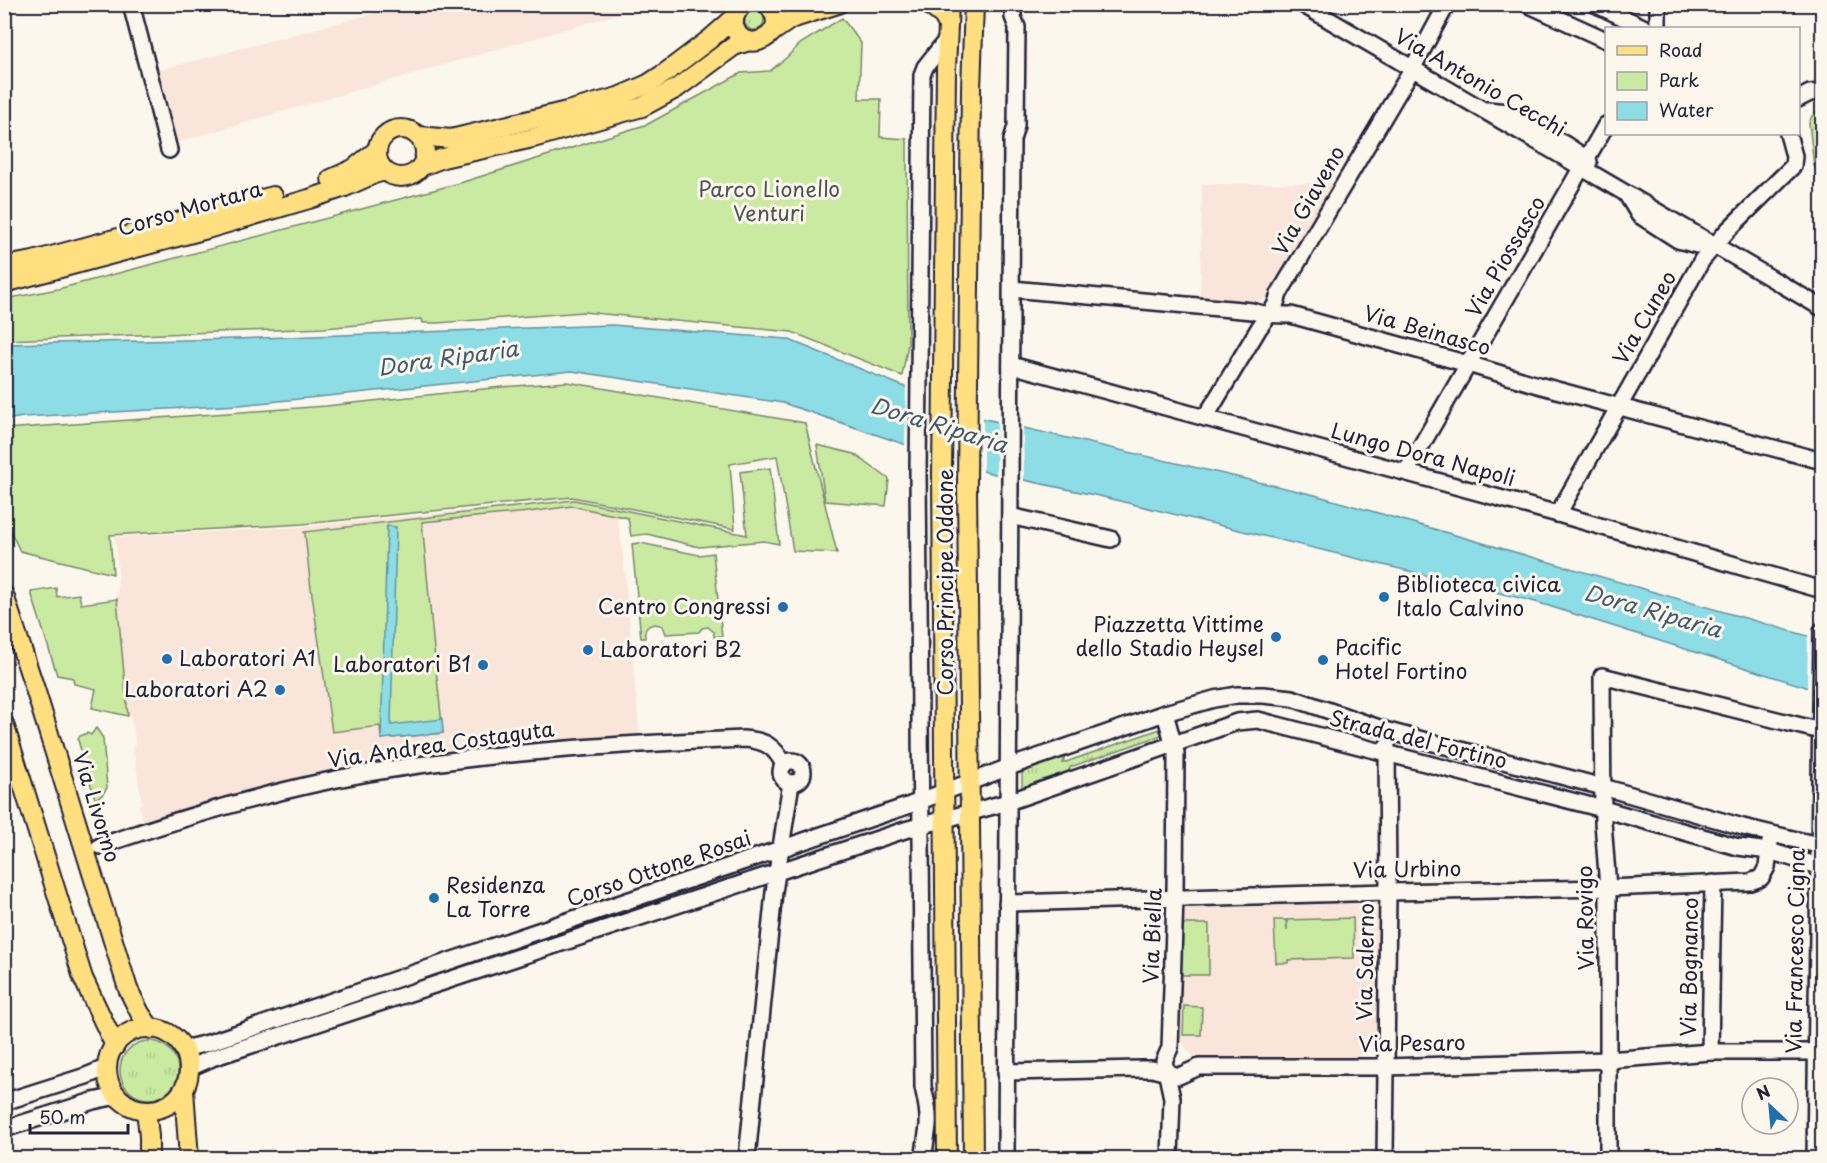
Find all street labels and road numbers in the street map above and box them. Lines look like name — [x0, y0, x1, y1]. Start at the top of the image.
street label: Via Antonio Cecchi — [1389, 19, 1573, 144]
street label: Via Giaveno — [1263, 139, 1352, 261]
street label: Corso Mortara — [114, 171, 266, 243]
street label: Via Piossasco — [1456, 189, 1552, 323]
street label: Via Cuneo — [1603, 264, 1683, 370]
street label: Via Beinasco — [1360, 296, 1495, 362]
street label: Lungo Dora Napoli — [1328, 413, 1519, 493]
street label: Corso Principe Oddone — [928, 468, 960, 696]
street label: Strada del Fortino — [1326, 700, 1511, 776]
street label: Via Andrea Costaguta — [326, 711, 556, 775]
street label: Via Livorno — [66, 747, 130, 866]
street label: Corso Ottone Rosai — [562, 821, 755, 914]
street label: Via Francesco Cigna — [1776, 848, 1812, 1054]
street label: Via Urbino — [1352, 851, 1461, 885]
street label: Via Rovigo — [1567, 865, 1601, 971]
street label: Via Biella — [1133, 888, 1169, 984]
street label: Via Bognanco — [1671, 897, 1705, 1037]
street label: Via Salerno — [1347, 903, 1381, 1021]
street label: Via Pesaro — [1358, 1025, 1466, 1059]

